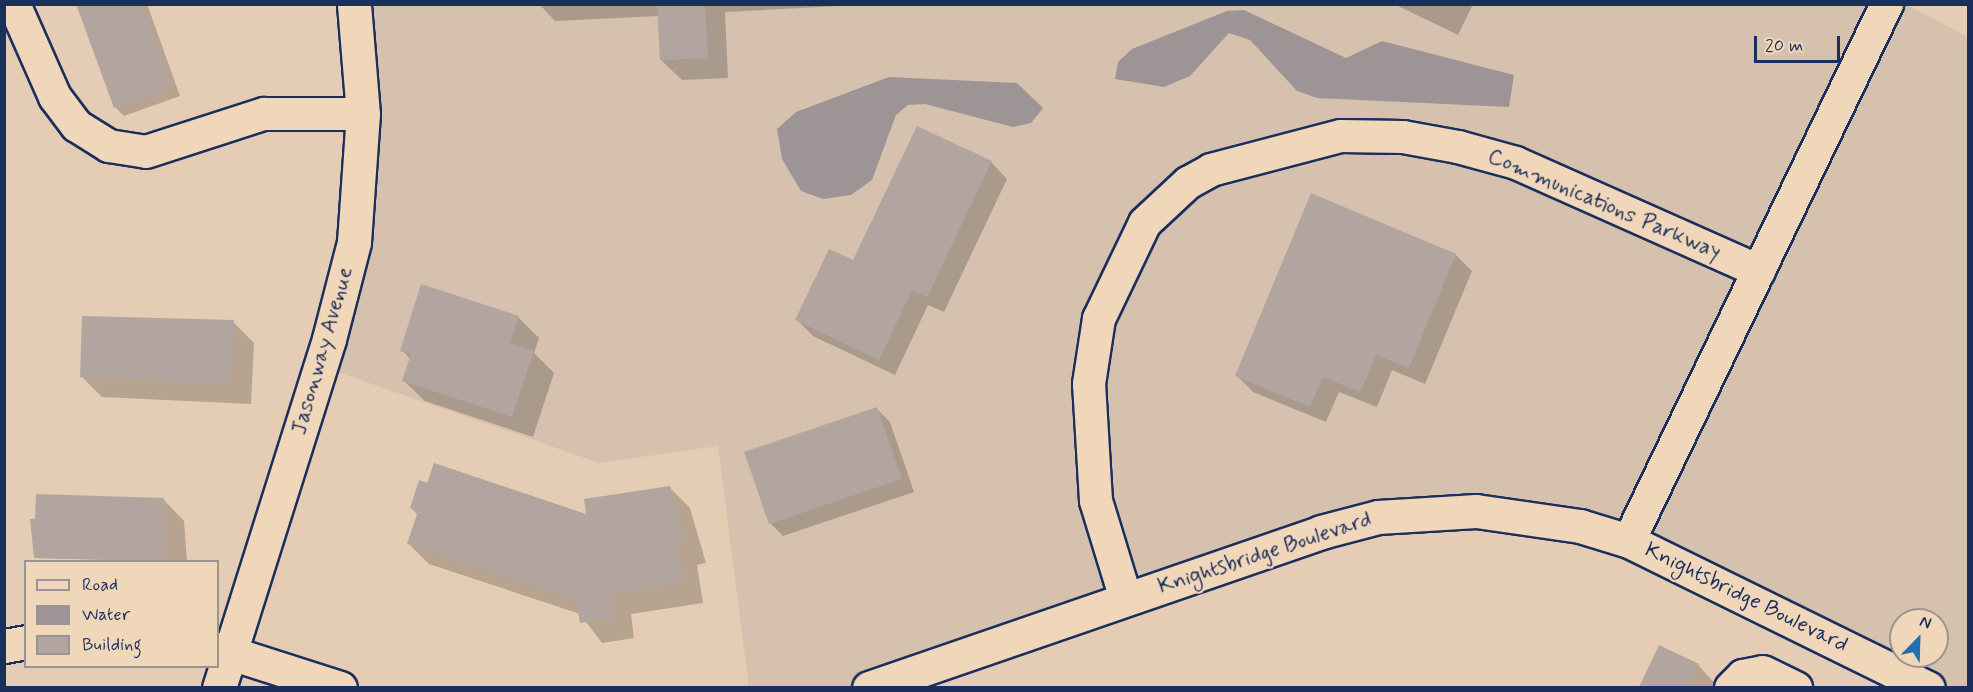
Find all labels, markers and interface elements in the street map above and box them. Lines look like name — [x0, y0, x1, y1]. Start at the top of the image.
scale bar — [1757, 24, 1842, 62]
text: 20 m — [1765, 34, 1803, 58]
street label: Communications Parkway — [1486, 145, 1722, 265]
street label: Jasonway Avenue — [286, 263, 360, 439]
street label: Knightsbridge Boulevard — [1156, 507, 1374, 601]
street label: Knightsbridge Boulevard — [1641, 538, 1851, 658]
legend — [24, 560, 219, 668]
text: Road — [82, 573, 118, 597]
text: Water — [82, 603, 130, 627]
north arrow — [1889, 608, 1949, 668]
text: N — [1916, 611, 1934, 635]
text: Building — [82, 633, 142, 657]

